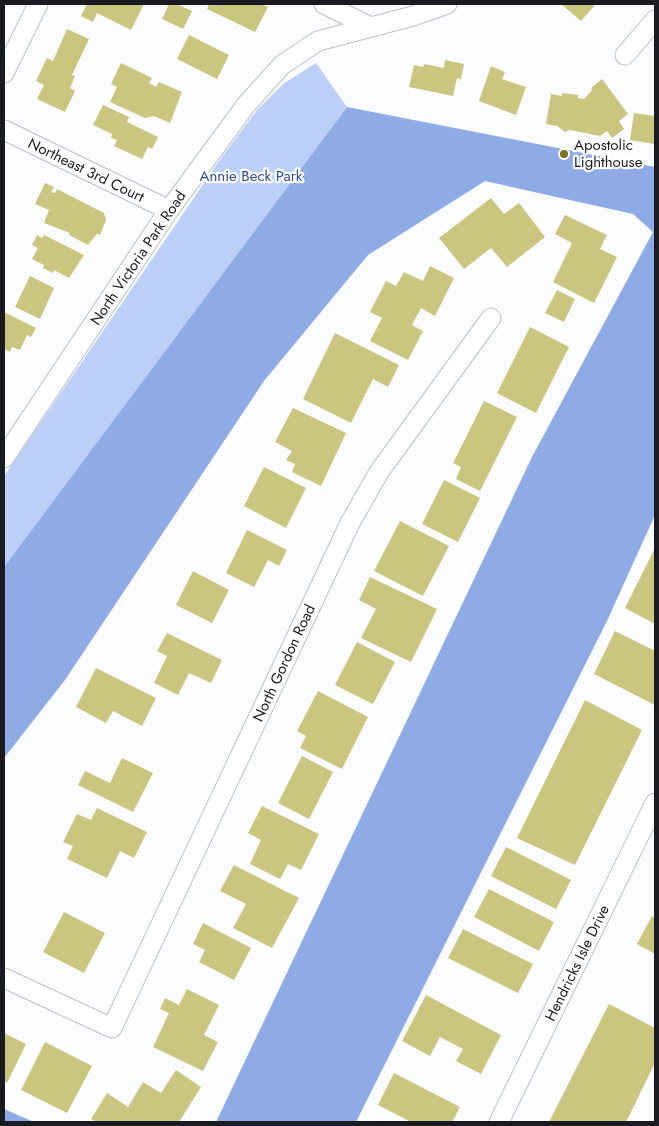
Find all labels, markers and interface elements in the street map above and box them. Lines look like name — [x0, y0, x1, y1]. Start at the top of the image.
street label: Northeast 3rd Court — [24, 132, 148, 208]
place label: Apostolic Lighthouse — [574, 134, 643, 173]
marker: Apostolic Lighthouse — [558, 148, 570, 160]
park label: Annie Beck Park — [200, 165, 303, 187]
street label: North Victoria Park Road — [85, 186, 191, 330]
street label: North Gordon Road — [247, 601, 321, 725]
street label: Hendricks Isle Drive — [539, 901, 615, 1025]

